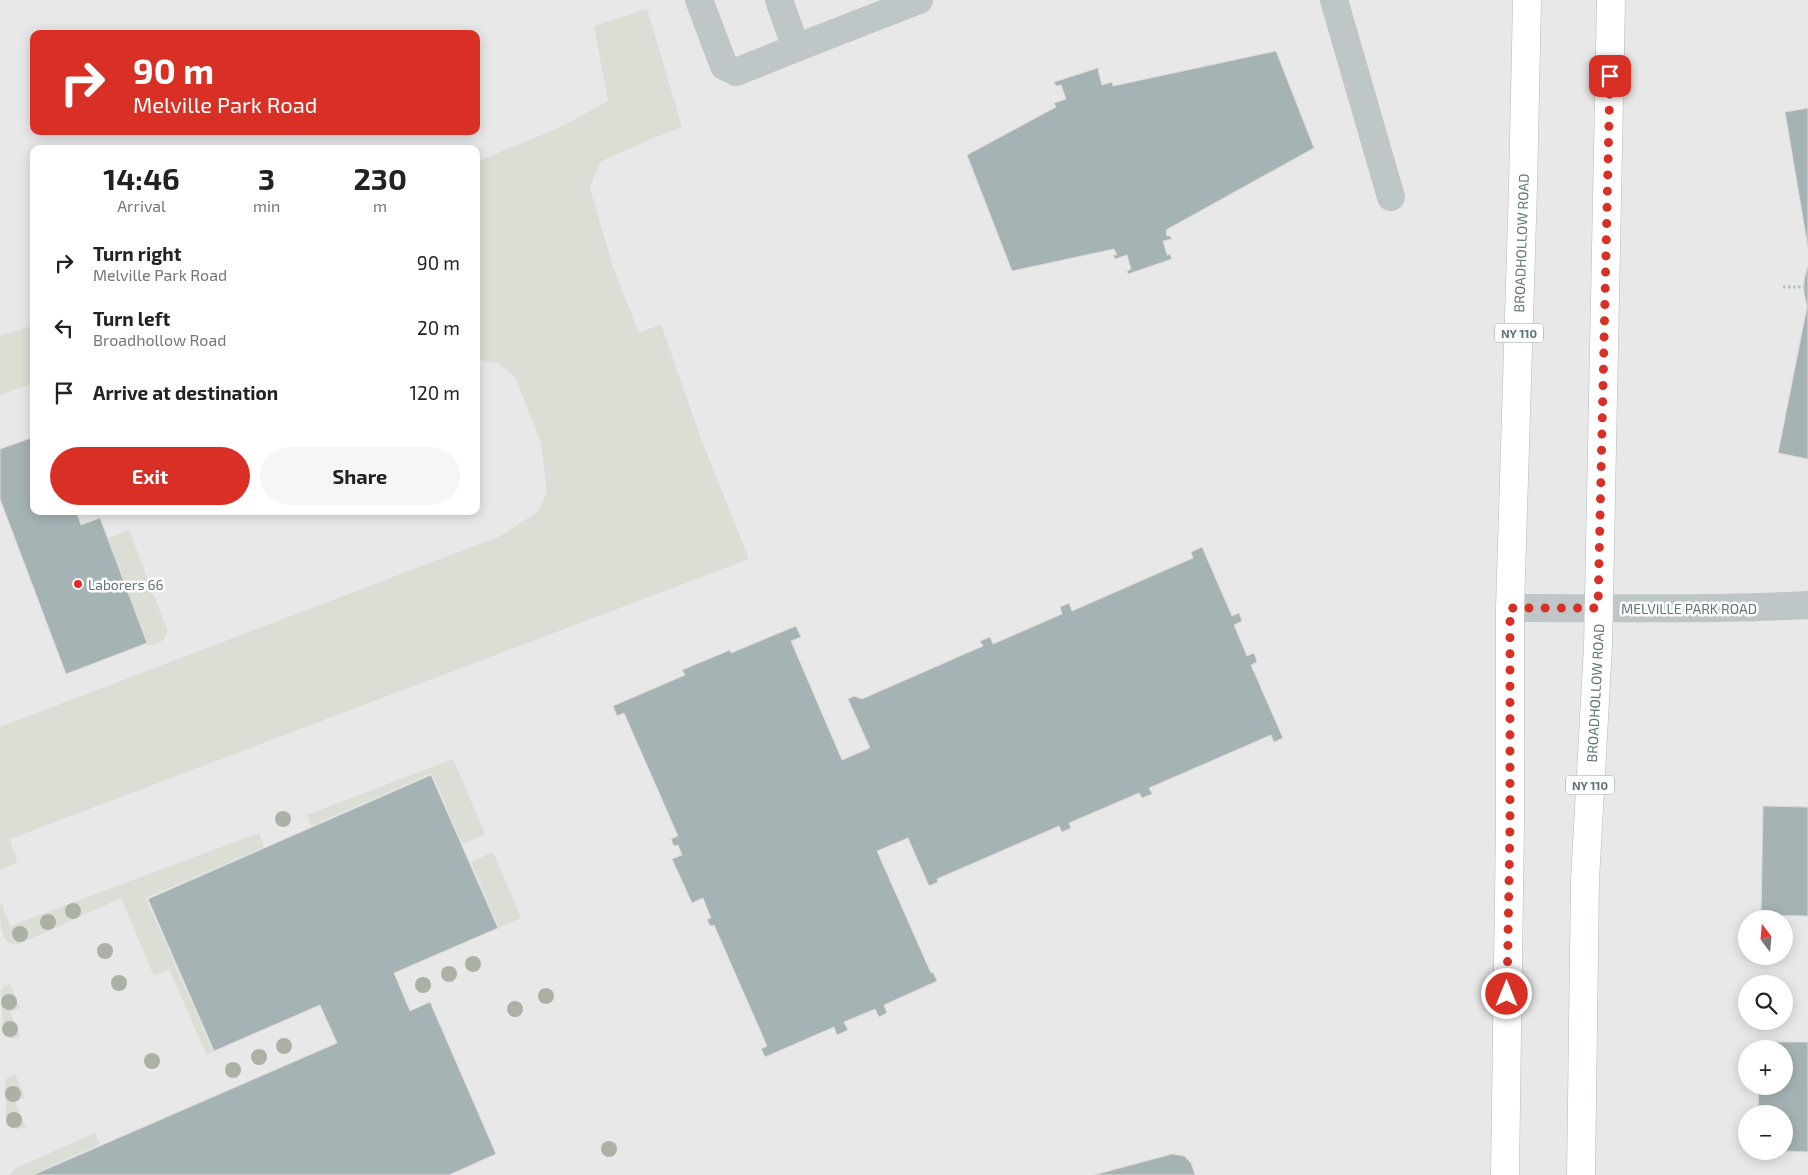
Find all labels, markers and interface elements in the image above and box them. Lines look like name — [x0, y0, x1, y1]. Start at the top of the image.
text: 90 m — [133, 49, 214, 91]
icon: right — [50, 50, 115, 115]
pin — [1589, 55, 1631, 97]
icon: arrive — [1596, 62, 1624, 90]
text: Melville Park Road — [133, 91, 317, 117]
text: 14:46 — [103, 160, 180, 196]
text: 3 — [258, 160, 275, 196]
text: 230 — [353, 160, 407, 196]
street label: BROADHOLLOW ROAD — [1510, 173, 1532, 313]
text: Arrival — [117, 196, 166, 215]
text: min — [253, 196, 280, 215]
text: m — [373, 196, 387, 215]
text: Turn right — [93, 242, 181, 265]
icon: right — [50, 249, 78, 277]
text: 90 m — [417, 251, 460, 274]
text: Melville Park Road — [93, 265, 227, 284]
text: Turn left — [93, 307, 170, 330]
icon: left — [50, 314, 78, 342]
text: 20 m — [417, 316, 460, 339]
road number: NY 110 — [1495, 323, 1543, 342]
text: Broadhollow Road — [93, 330, 226, 349]
icon: arrive — [50, 379, 78, 407]
text: Arrive at destination — [93, 381, 278, 404]
text: 120 m — [409, 381, 460, 404]
button: Exit — [50, 447, 250, 505]
button: Share — [260, 447, 460, 505]
place label: Laborers 66 — [88, 576, 164, 593]
marker: Laborers 66 — [72, 578, 84, 590]
street label: MELVILLE PARK ROAD — [1621, 600, 1757, 617]
street label: BROADHOLLOW ROAD — [1583, 623, 1607, 763]
road number: NY 110 — [1566, 776, 1614, 794]
north arrow — [1738, 910, 1792, 965]
map controls — [1738, 910, 1793, 1160]
position arrow — [1480, 967, 1532, 1019]
button: search — [1738, 975, 1793, 1030]
button: + — [1738, 1040, 1793, 1095]
button: − — [1738, 1105, 1793, 1160]

